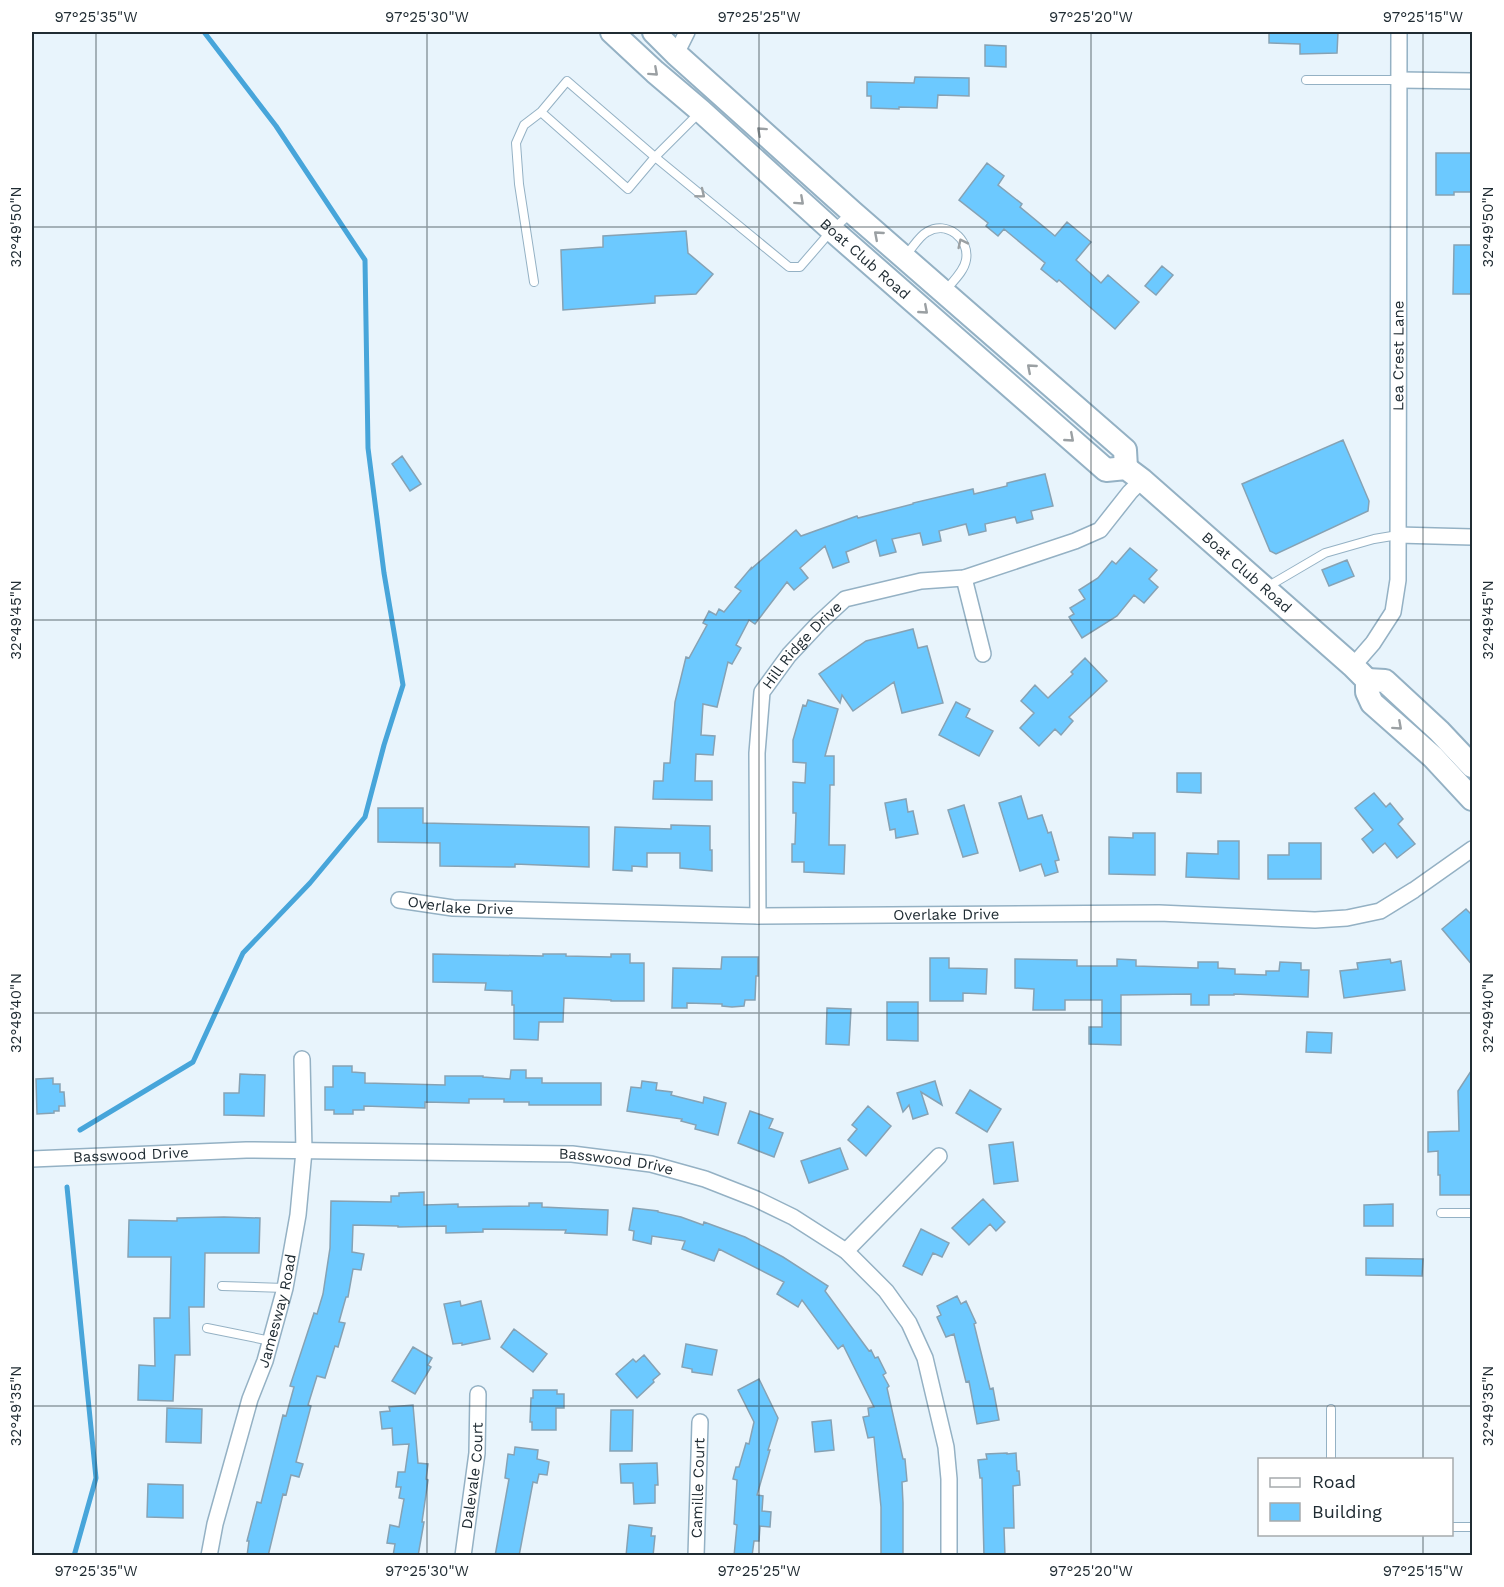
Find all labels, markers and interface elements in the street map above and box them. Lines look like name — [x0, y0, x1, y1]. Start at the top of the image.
text: 97°25'35"W — [54, 8, 138, 26]
text: 97°25'30"W — [385, 8, 469, 26]
text: 97°25'25"W — [717, 8, 801, 26]
text: 97°25'20"W — [1049, 8, 1133, 26]
text: 97°25'15"W — [1383, 8, 1463, 26]
one-way arrow — [648, 65, 658, 76]
one-way arrow — [757, 127, 768, 138]
text: 32°49'50"N — [7, 186, 25, 268]
text: 32°49'50"N — [1479, 186, 1497, 268]
one-way arrow — [694, 187, 705, 198]
one-way arrow — [794, 194, 804, 205]
street label: Boat Club Road — [816, 215, 914, 303]
one-way arrow — [874, 231, 885, 242]
one-way arrow — [957, 238, 969, 249]
street label: Lea Crest Lane — [1389, 301, 1408, 411]
one-way arrow — [917, 303, 927, 314]
one-way arrow — [1027, 364, 1038, 375]
one-way arrow — [1063, 431, 1074, 442]
street label: Boat Club Road — [1198, 528, 1295, 617]
text: 32°49'45"N — [7, 580, 25, 660]
text: 32°49'45"N — [1479, 580, 1497, 660]
street label: Hill Ridge Drive — [758, 598, 845, 692]
one-way arrow — [1391, 719, 1401, 730]
street label: Overlake Drive — [406, 892, 514, 919]
street label: Overlake Drive — [893, 905, 1000, 924]
text: 32°49'40"N — [7, 973, 25, 1053]
text: 32°49'40"N — [1479, 973, 1497, 1053]
street label: Basswood Drive — [73, 1143, 189, 1166]
street label: Basswood Drive — [559, 1145, 676, 1179]
street label: Jamesway Road — [254, 1252, 300, 1370]
text: 32°49'35"N — [7, 1366, 25, 1446]
text: 32°49'35"N — [1479, 1366, 1497, 1446]
street label: Dalevale Court — [458, 1421, 487, 1530]
street label: Camille Court — [688, 1437, 709, 1539]
legend — [1258, 1458, 1453, 1536]
text: Road — [1312, 1471, 1356, 1492]
text: Building — [1312, 1501, 1382, 1522]
text: 97°25'35"W — [54, 1562, 138, 1580]
text: 97°25'30"W — [385, 1562, 469, 1580]
text: 97°25'25"W — [717, 1562, 801, 1580]
text: 97°25'20"W — [1049, 1562, 1133, 1580]
text: 97°25'15"W — [1383, 1562, 1463, 1580]

